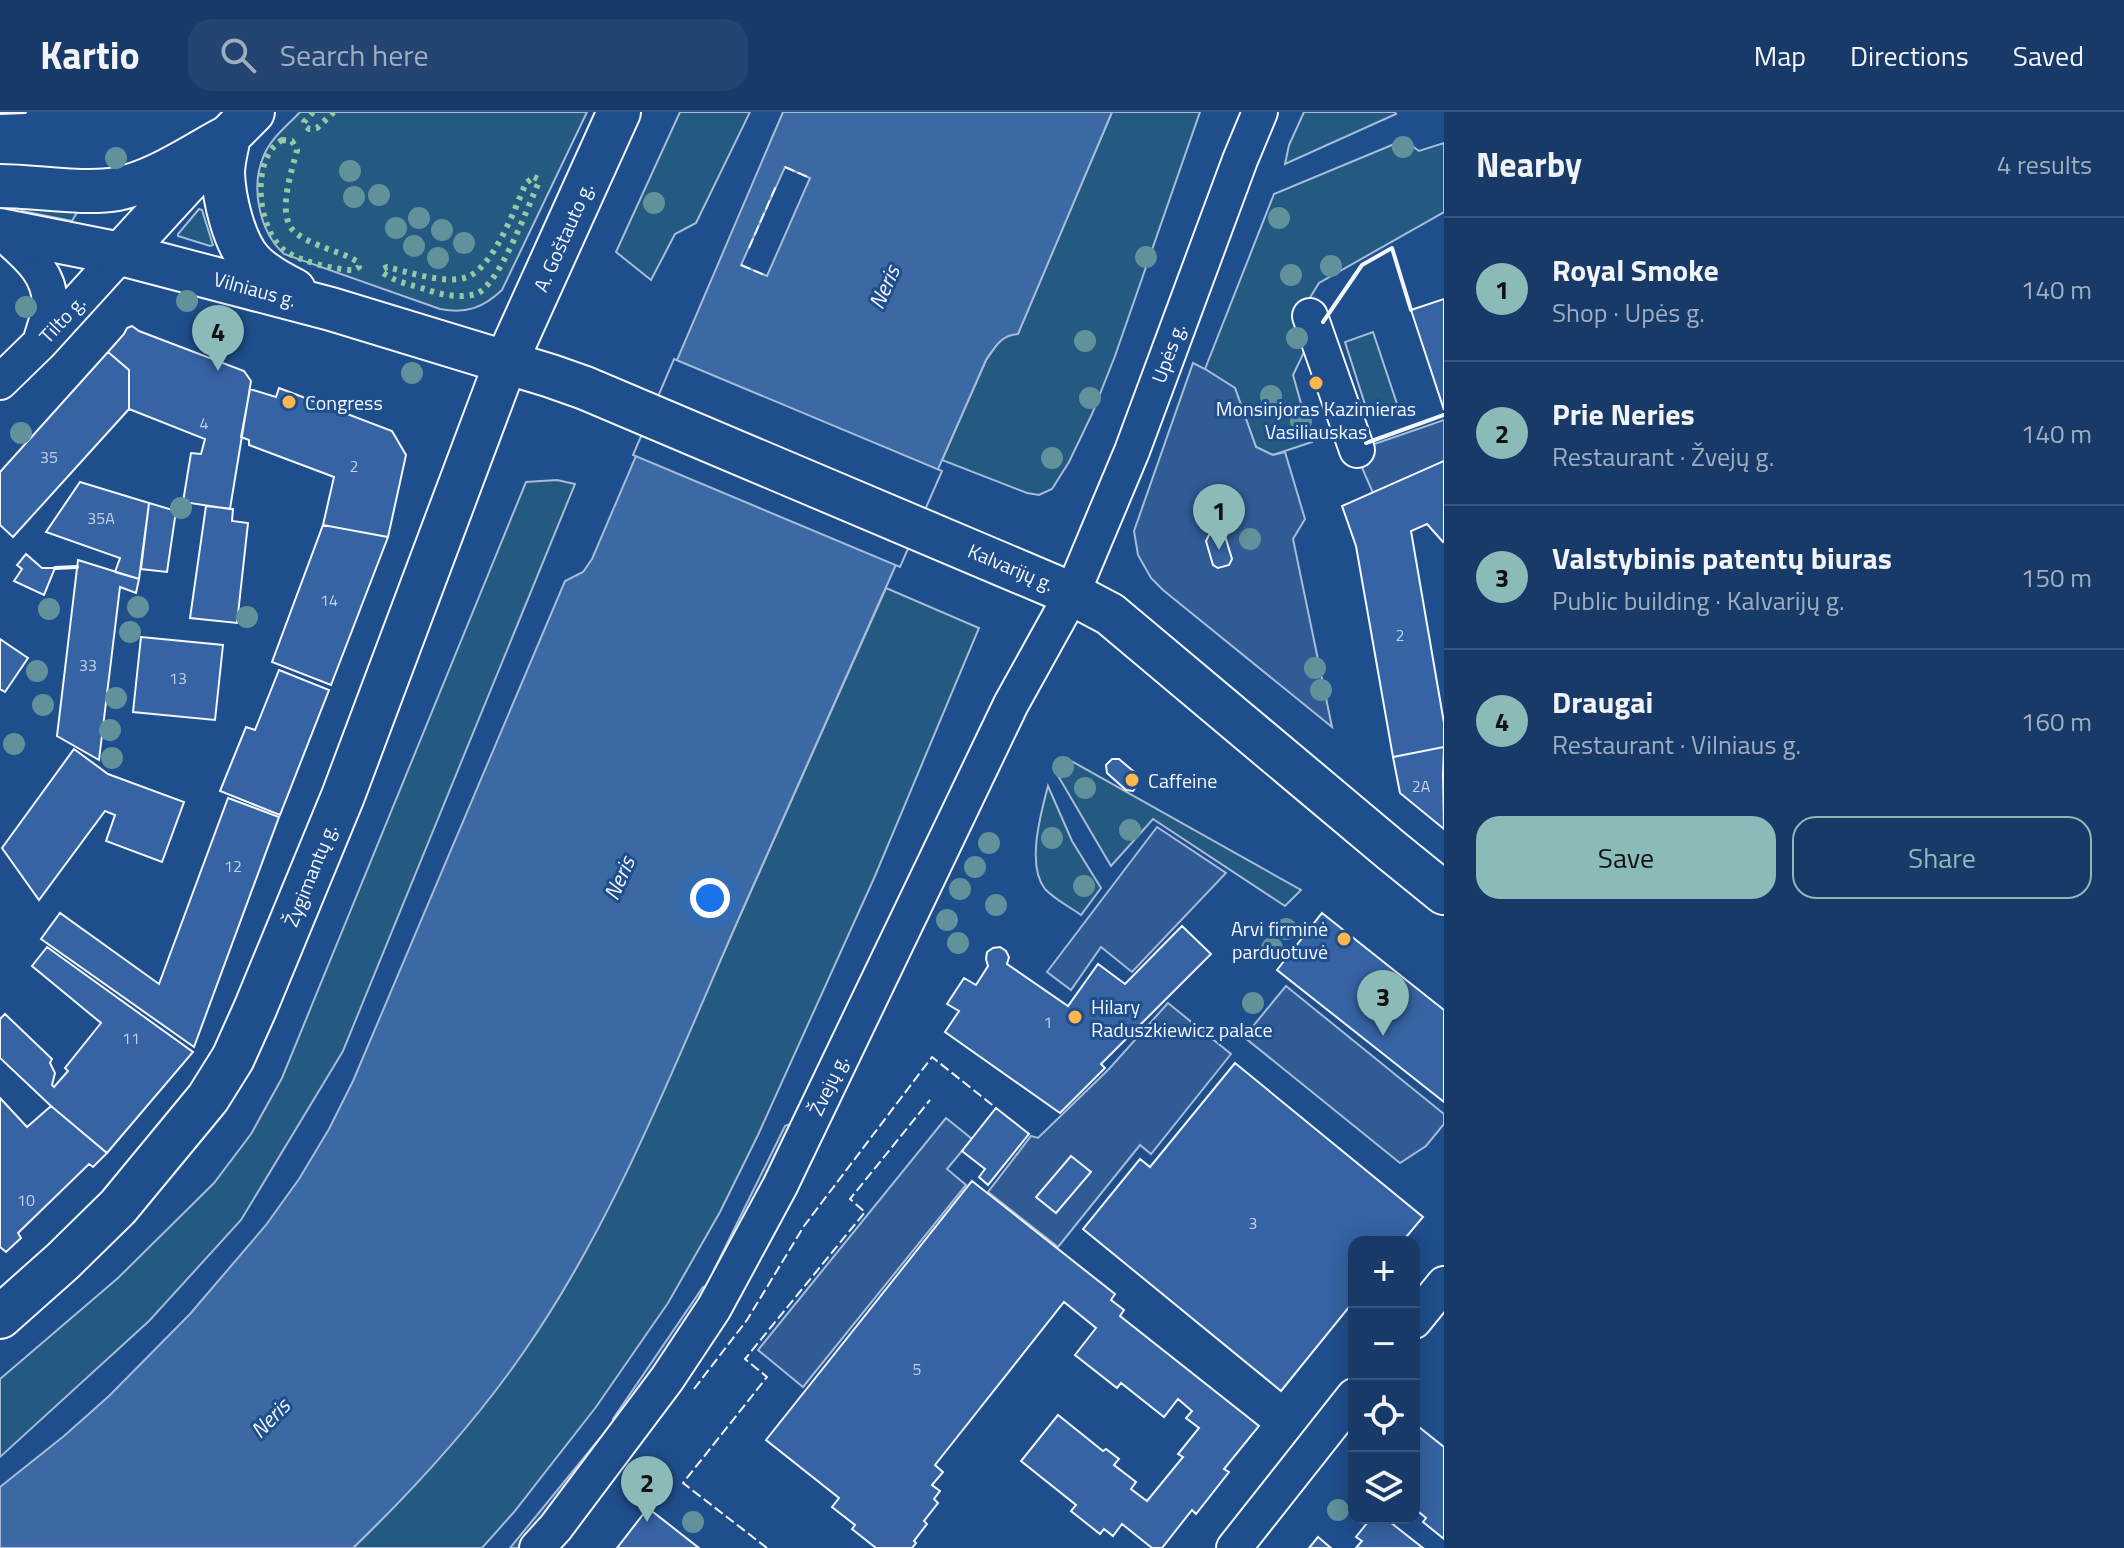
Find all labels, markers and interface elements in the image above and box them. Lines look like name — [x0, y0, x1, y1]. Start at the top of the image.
search box — [188, 19, 748, 91]
text: Kartio — [40, 26, 140, 84]
text: Search here — [280, 32, 429, 78]
icon: search — [216, 33, 260, 77]
text: Map — [1754, 34, 1806, 77]
text: Directions — [1850, 34, 1969, 77]
text: Saved — [2013, 34, 2084, 77]
text: Nearby — [1476, 138, 1582, 190]
text: 4 results — [1997, 145, 2092, 184]
street label: A. Goštauto g. — [525, 177, 601, 297]
text: Royal Smoke — [1552, 247, 1719, 293]
water label: Neris — [859, 258, 909, 314]
street label: Vilniaus g. — [210, 263, 300, 315]
text: 1 — [1495, 270, 1509, 309]
text: 140 m — [2021, 270, 2092, 309]
street label: Tilto g. — [32, 288, 92, 350]
text: Shop · Upės g. — [1552, 293, 1705, 332]
pin: 4 — [192, 305, 244, 371]
street label: Upės g. — [1143, 319, 1193, 387]
marker: Monsinjoras Kazimieras Vasiliauskas — [1307, 374, 1325, 392]
place label: Congress — [305, 387, 383, 418]
text: Prie Neries — [1552, 391, 1695, 437]
marker: Congress — [280, 393, 298, 411]
place label: Monsinjoras Kazimieras Vasiliauskas — [1216, 393, 1416, 447]
house number: 4 — [200, 411, 209, 435]
text: 2 — [1495, 414, 1509, 453]
text: 140 m — [2021, 414, 2092, 453]
text: Restaurant · Žvejų g. — [1552, 437, 1774, 476]
house number: 35 — [40, 445, 58, 469]
house number: 2 — [350, 454, 358, 478]
pin: 1 — [1193, 484, 1245, 550]
house number: 35A — [87, 506, 115, 530]
street label: Kalvarijų g. — [963, 535, 1059, 599]
text: Valstybinis patentų biuras — [1552, 535, 1892, 581]
text: 3 — [1495, 558, 1509, 597]
text: 150 m — [2021, 558, 2092, 597]
text: Public building · Kalvarijų g. — [1552, 581, 1845, 620]
house number: 14 — [320, 588, 338, 612]
house number: 2 — [1396, 623, 1404, 647]
house number: 33 — [79, 653, 97, 677]
house number: 13 — [169, 666, 187, 690]
text: Draugai — [1552, 679, 1653, 725]
text: 4 — [1495, 702, 1509, 741]
text: 160 m — [2021, 702, 2092, 741]
text: Restaurant · Vilniaus g. — [1552, 725, 1801, 764]
place label: Caffeine — [1148, 765, 1217, 796]
marker: Caffeine — [1123, 771, 1141, 789]
house number: 2A — [1412, 774, 1431, 798]
button: Save — [1476, 816, 1776, 899]
button: Share — [1792, 816, 2092, 899]
street label: Žygimantų g. — [275, 819, 345, 931]
water label: Neris — [594, 849, 644, 905]
house number: 12 — [224, 854, 242, 878]
your location — [690, 878, 730, 918]
place label: Arvi firminė parduotuvė — [1231, 913, 1328, 967]
marker: Arvi firminė parduotuvė — [1335, 930, 1353, 948]
pin: 3 — [1357, 970, 1409, 1036]
place label: Hilary Raduszkiewicz palace — [1091, 991, 1273, 1045]
marker: Hilary Raduszkiewicz palace — [1066, 1008, 1084, 1026]
house number: 1 — [1044, 1010, 1052, 1034]
house number: 11 — [122, 1026, 140, 1050]
street label: Žvejų g. — [800, 1049, 856, 1121]
house number: 10 — [17, 1188, 35, 1212]
house number: 3 — [1249, 1211, 1257, 1235]
map controls — [1348, 1236, 1420, 1524]
button: + — [1348, 1236, 1420, 1308]
button: − — [1348, 1308, 1420, 1380]
house number: 5 — [913, 1357, 922, 1381]
button: locate — [1348, 1380, 1420, 1452]
water label: Neris — [242, 1389, 299, 1446]
button: layers — [1348, 1452, 1420, 1524]
pin: 2 — [621, 1456, 673, 1522]

